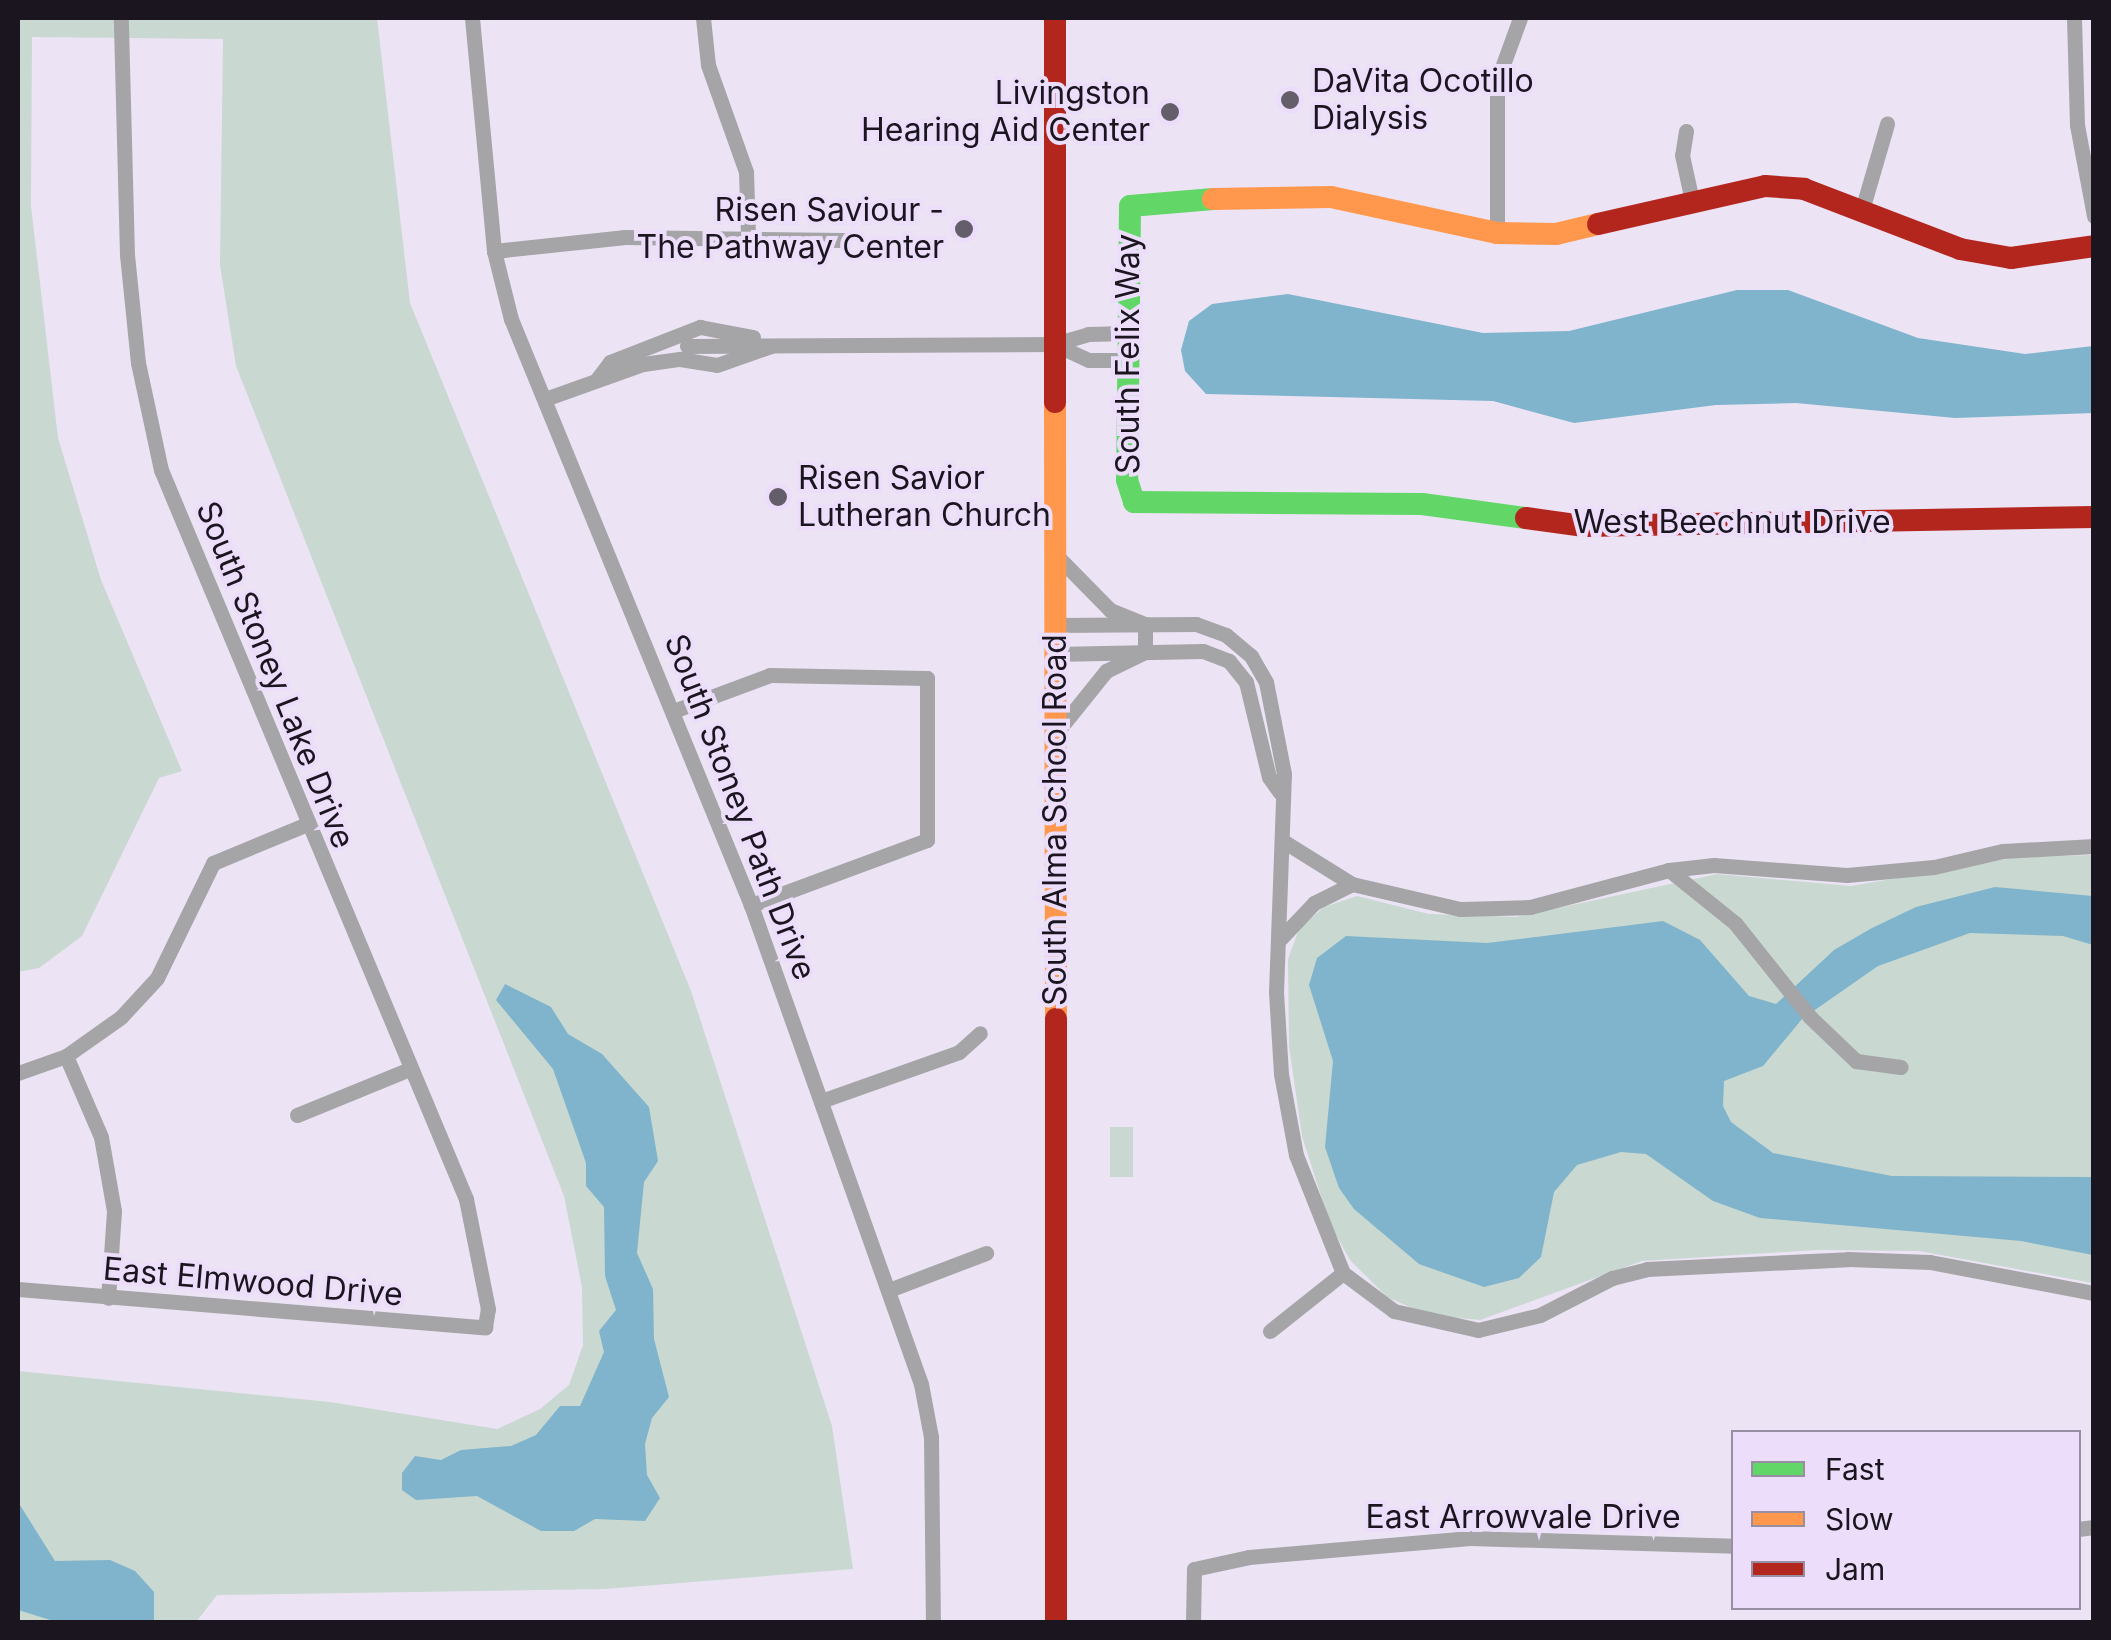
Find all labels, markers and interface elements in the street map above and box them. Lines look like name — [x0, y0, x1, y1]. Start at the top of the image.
place label: DaVita Ocotillo Dialysis — [1312, 63, 1534, 138]
place label: Livingston Hearing Aid Center — [861, 75, 1150, 150]
marker: DaVita Ocotillo Dialysis — [1277, 87, 1303, 113]
marker: Livingston Hearing Aid Center — [1159, 101, 1181, 123]
place label: Risen Saviour - The Pathway Center — [636, 192, 944, 267]
marker: Risen Saviour - The Pathway Center — [953, 218, 975, 240]
street label: South Felix Way — [1109, 234, 1147, 474]
place label: Risen Savior Lutheran Church — [798, 460, 1051, 535]
marker: Risen Savior Lutheran Church — [767, 486, 789, 508]
street label: South Stoney Lake Drive — [188, 496, 362, 854]
street label: West Beechnut Drive — [1573, 503, 1891, 541]
street label: South Stoney Path Drive — [656, 629, 824, 985]
street label: South Alma School Road — [1036, 634, 1074, 1006]
street label: East Elmwood Drive — [102, 1250, 404, 1314]
legend — [1731, 1430, 2081, 1610]
text: Fast — [1825, 1451, 1884, 1487]
street label: East Arrowvale Drive — [1365, 1498, 1681, 1536]
text: Slow — [1825, 1501, 1894, 1537]
text: Jam — [1825, 1551, 1885, 1587]

